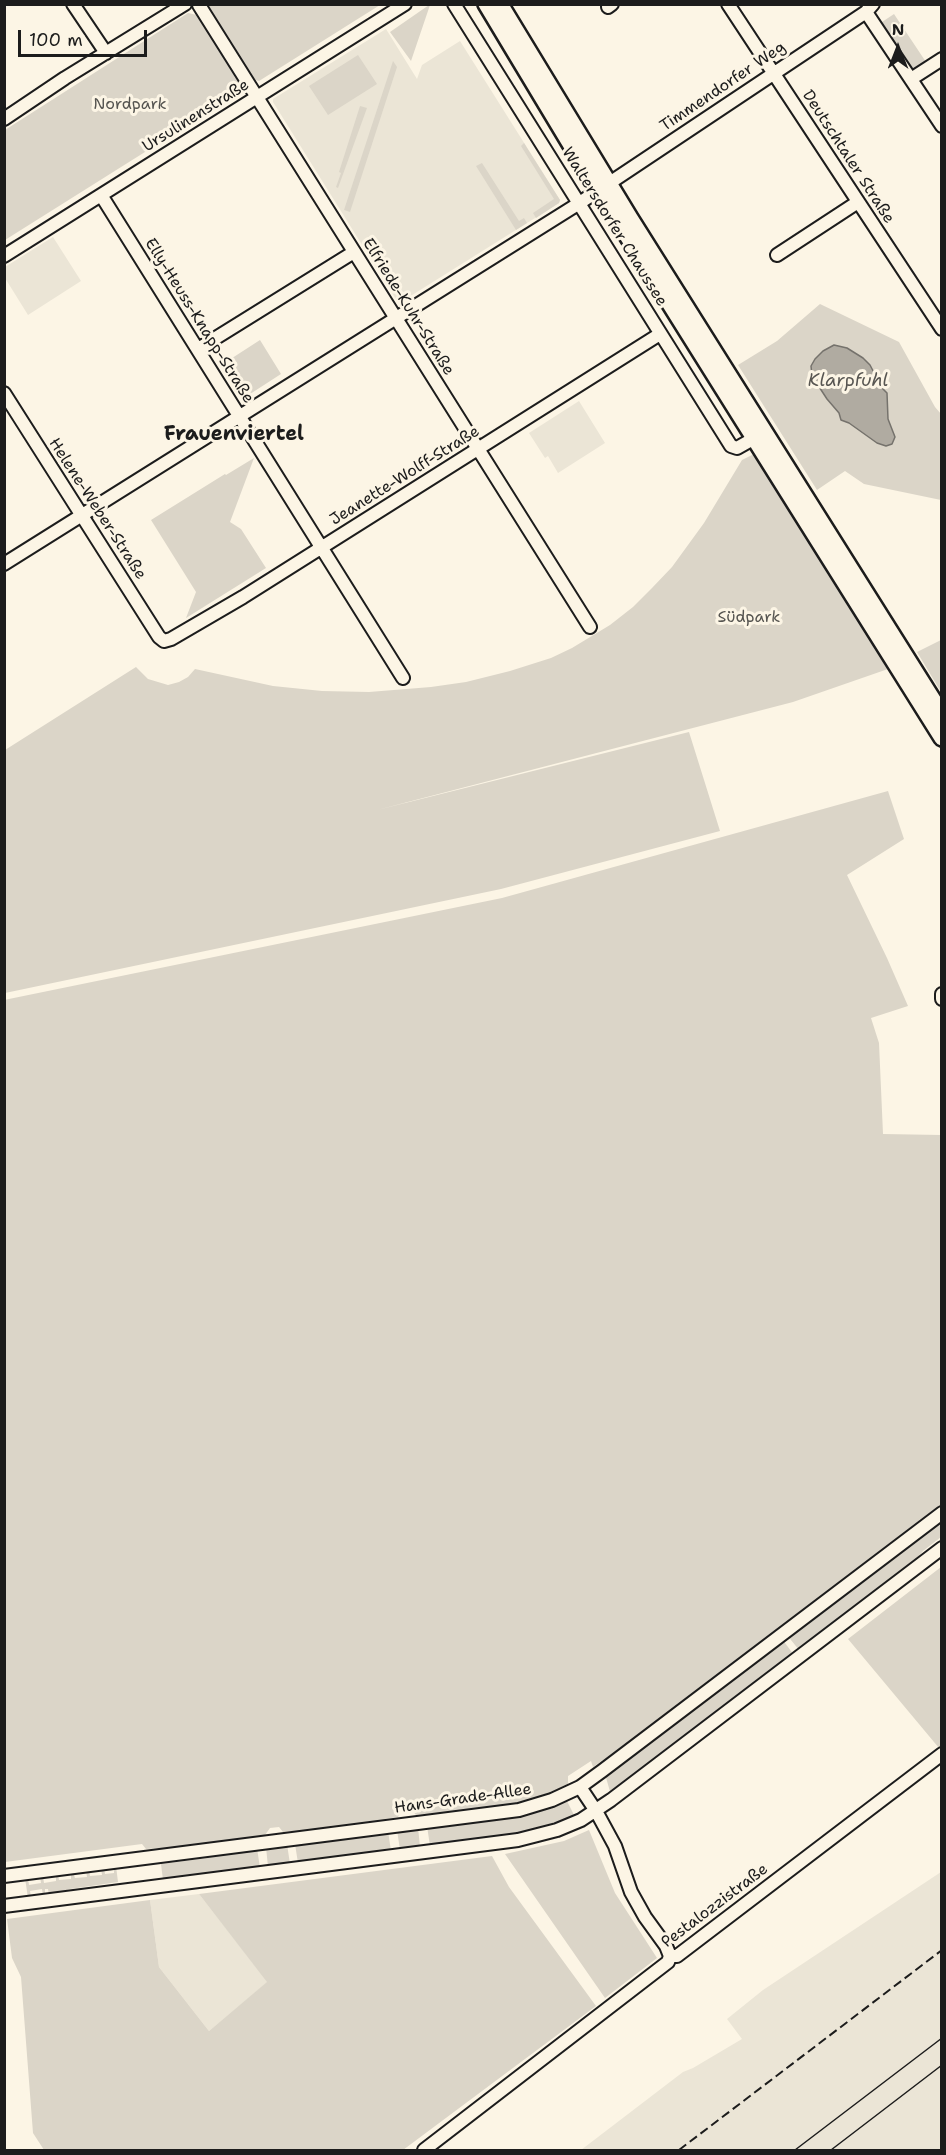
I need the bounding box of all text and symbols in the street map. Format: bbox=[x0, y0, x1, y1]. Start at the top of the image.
scale bar bbox=[21, 18, 150, 56]
north arrow bbox=[868, 18, 928, 78]
text: N bbox=[892, 19, 904, 40]
text: 100 m bbox=[29, 28, 83, 52]
street label: Timmendorfer Weg bbox=[657, 38, 789, 136]
street label: Ursulinenstraße bbox=[139, 75, 253, 157]
street label: Deutschtaler Straße bbox=[798, 87, 898, 227]
park label: Nordpark bbox=[93, 95, 167, 115]
street label: Waltersdorfer Chaussee bbox=[557, 144, 671, 310]
street label: Elly-Heuss-Knapp-Straße bbox=[140, 235, 258, 407]
street label: Elfriede-Kuhr-Straße bbox=[358, 235, 458, 379]
water label: Klarpfuhl bbox=[808, 370, 888, 392]
street label: Jeanette-Wolff-Straße bbox=[327, 422, 483, 530]
district label: Frauenviertel bbox=[164, 423, 304, 447]
street label: Helene-Weber-Straße bbox=[44, 435, 150, 583]
park label: Südpark bbox=[718, 608, 780, 628]
street label: Hans-Grade-Allee bbox=[393, 1780, 533, 1818]
street label: Pestalozzistraße bbox=[658, 1860, 772, 1952]

